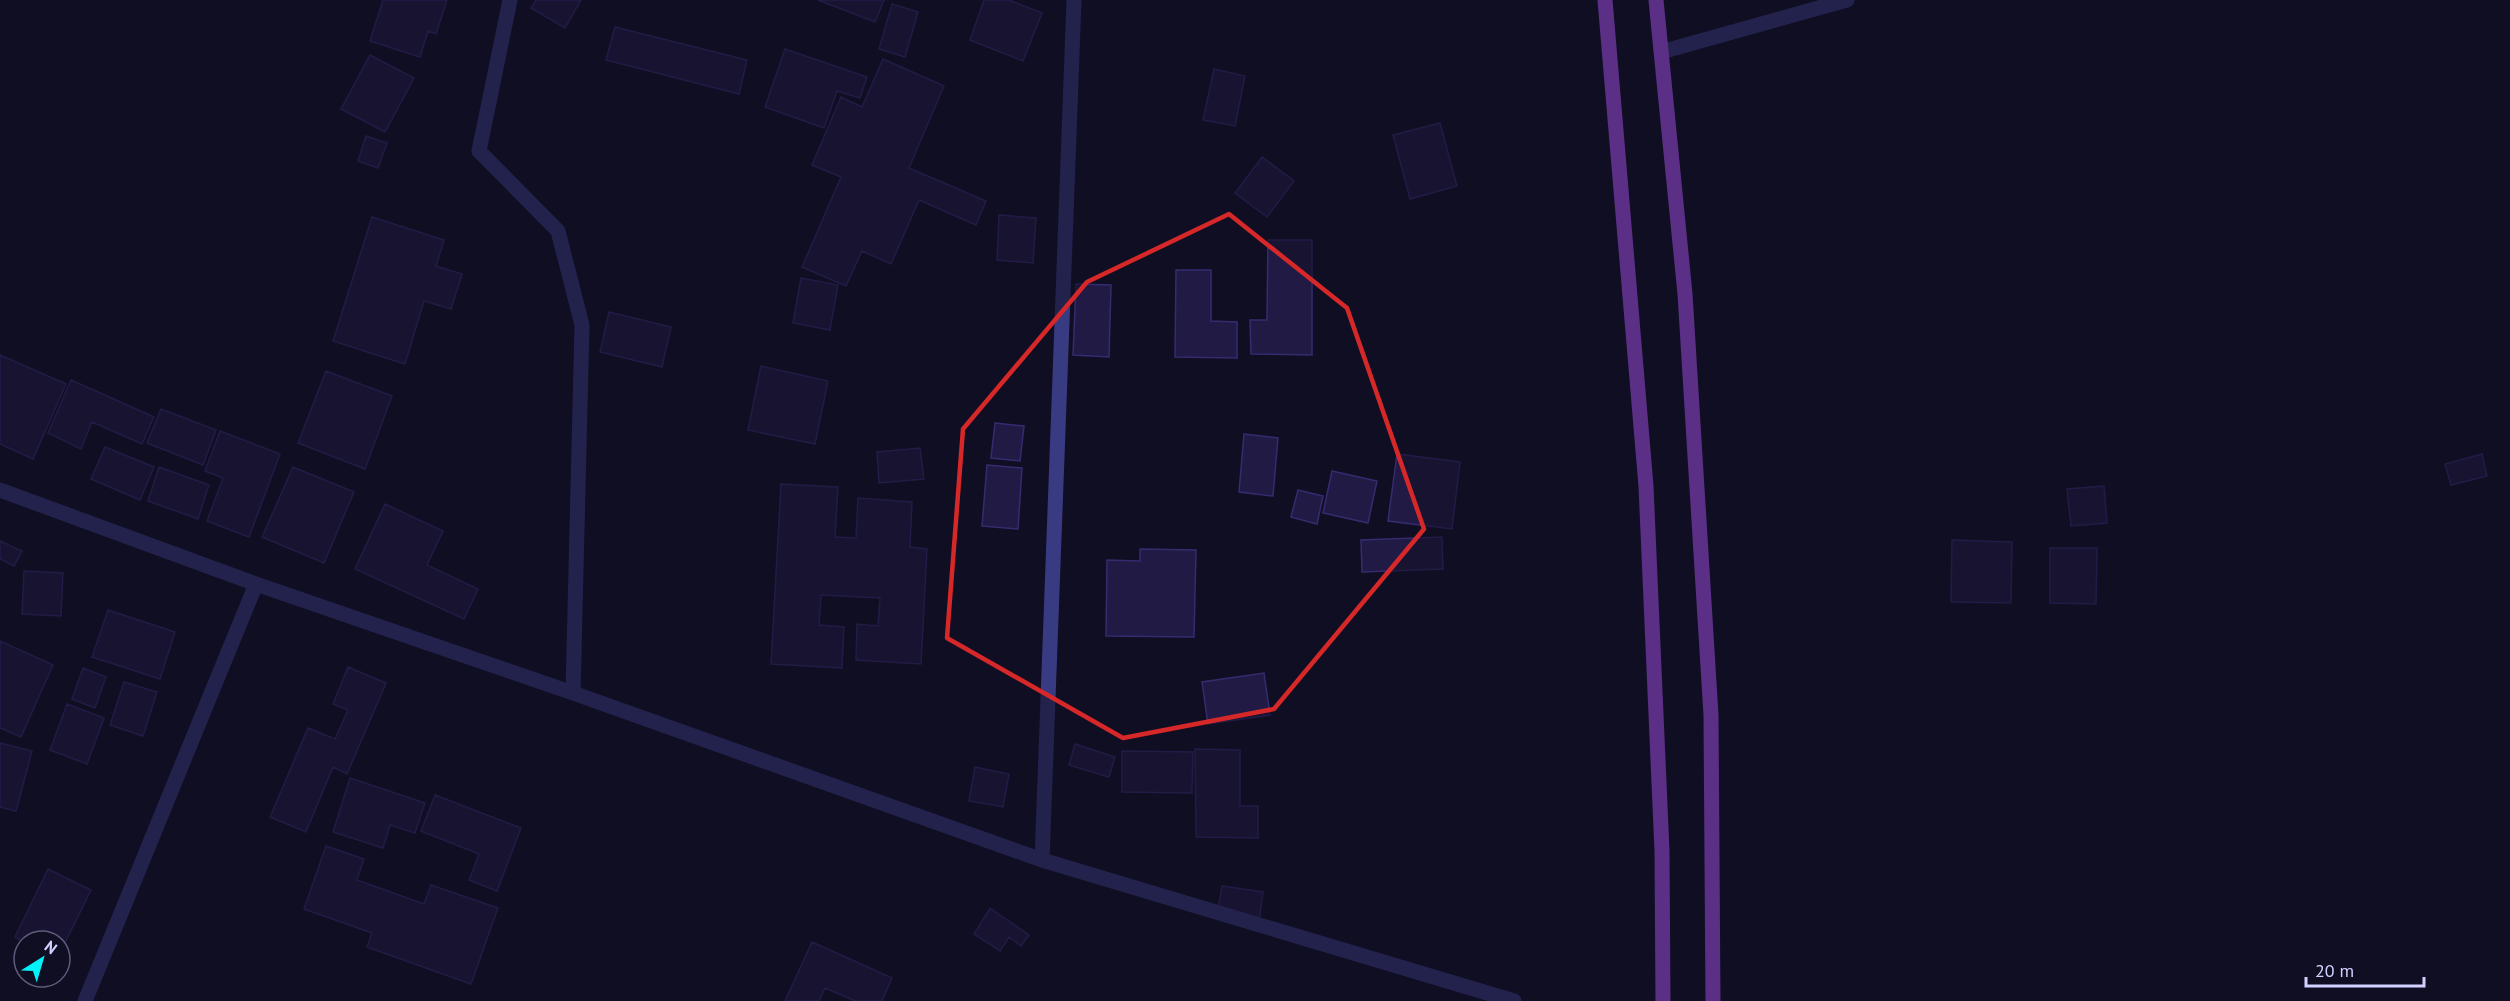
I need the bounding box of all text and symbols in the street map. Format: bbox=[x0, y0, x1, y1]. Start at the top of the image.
north arrow bbox=[12, 929, 72, 989]
text: N bbox=[41, 936, 61, 958]
scale bar bbox=[2306, 950, 2424, 988]
text: 20 m bbox=[2315, 959, 2354, 982]

